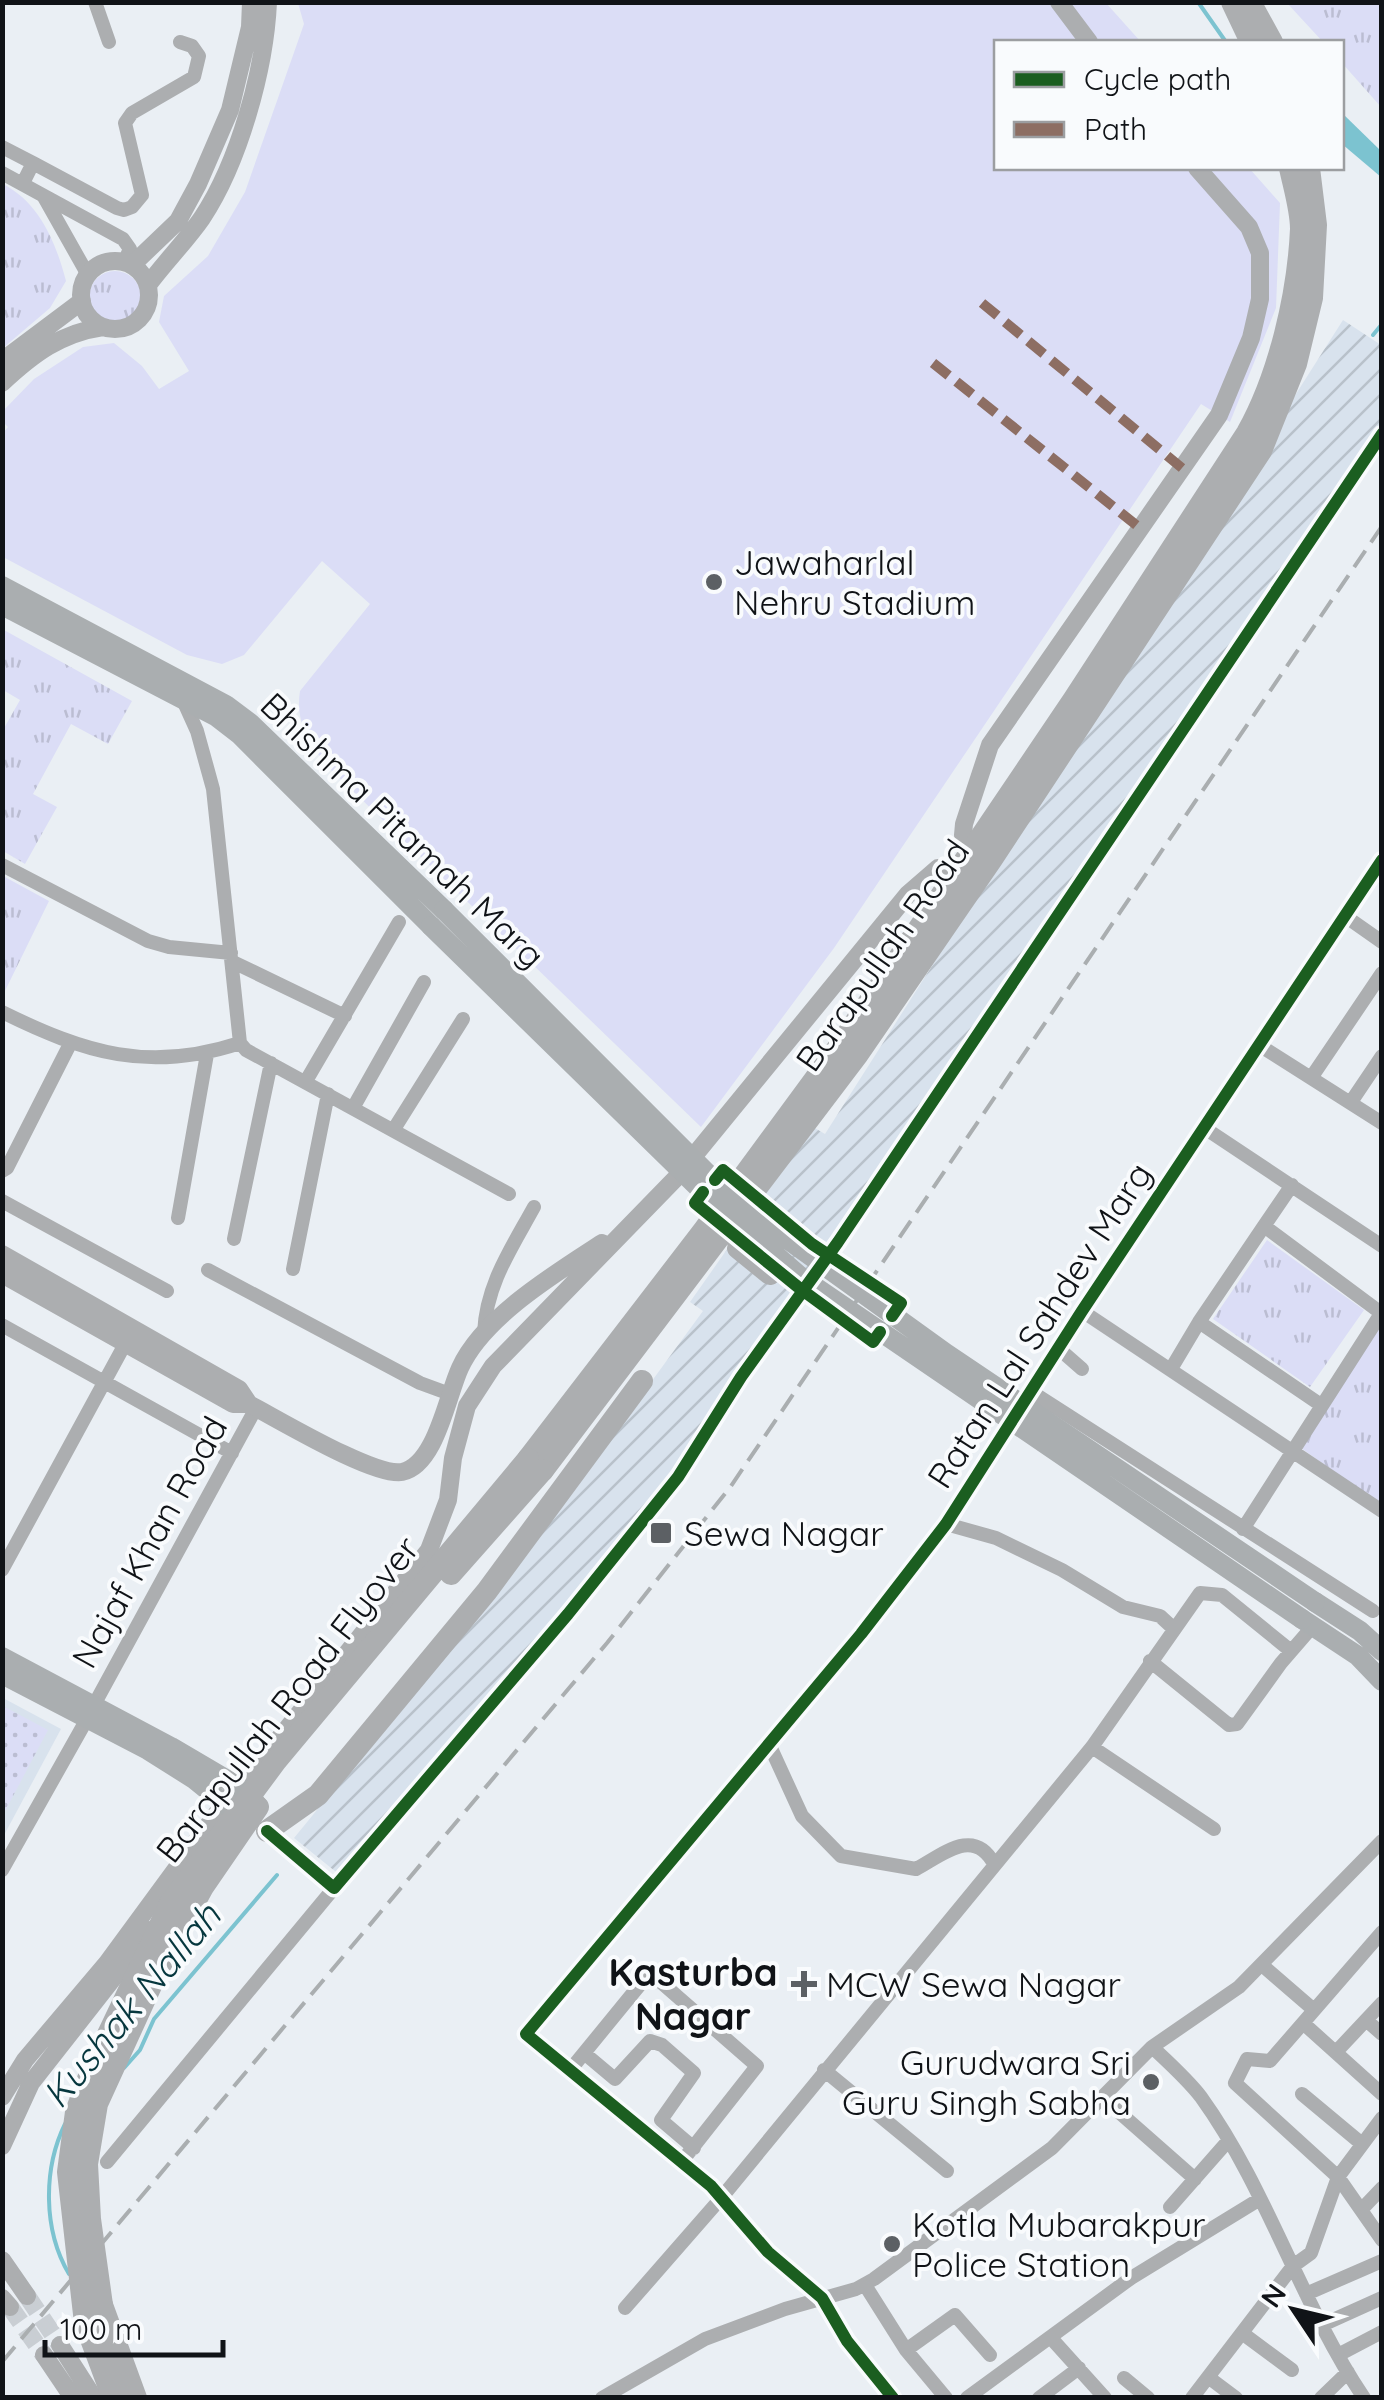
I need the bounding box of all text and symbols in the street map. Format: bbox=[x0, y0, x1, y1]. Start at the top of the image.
legend bbox=[994, 40, 1344, 170]
text: Cycle path bbox=[1084, 60, 1231, 98]
text: Path bbox=[1084, 110, 1147, 148]
place label: Jawaharlal Nehru Stadium bbox=[734, 540, 975, 624]
marker: Jawaharlal Nehru Stadium bbox=[703, 571, 725, 593]
street label: Bhishma Pitamah Marg bbox=[252, 683, 554, 977]
street label: Barapullah Road bbox=[786, 831, 978, 1079]
street label: Ratan Lal Sahdev Marg bbox=[917, 1154, 1161, 1496]
street label: Najaf Khan Road bbox=[62, 1409, 236, 1675]
place label: Sewa Nagar bbox=[684, 1511, 884, 1555]
marker: Sewa Nagar bbox=[648, 1520, 674, 1546]
street label: Barapullah Road Flyover bbox=[146, 1527, 428, 1871]
water label: Kushak Nallah bbox=[31, 1892, 232, 2117]
district label: Kasturba Nagar bbox=[608, 1948, 778, 2040]
place label: MCW Sewa Nagar bbox=[826, 1962, 1121, 2006]
marker: MCW Sewa Nagar bbox=[791, 1971, 817, 1997]
place label: Gurudwara Sri Guru Singh Sabha bbox=[842, 2040, 1131, 2124]
marker: Gurudwara Sri Guru Singh Sabha bbox=[1140, 2071, 1162, 2093]
place label: Kotla Mubarakpur Police Station bbox=[912, 2202, 1206, 2286]
marker: Kotla Mubarakpur Police Station bbox=[881, 2233, 903, 2255]
north arrow bbox=[1244, 2260, 1344, 2360]
text: N bbox=[1253, 2277, 1293, 2314]
scale bar bbox=[45, 2295, 222, 2357]
text: 100 m bbox=[60, 2310, 142, 2348]

